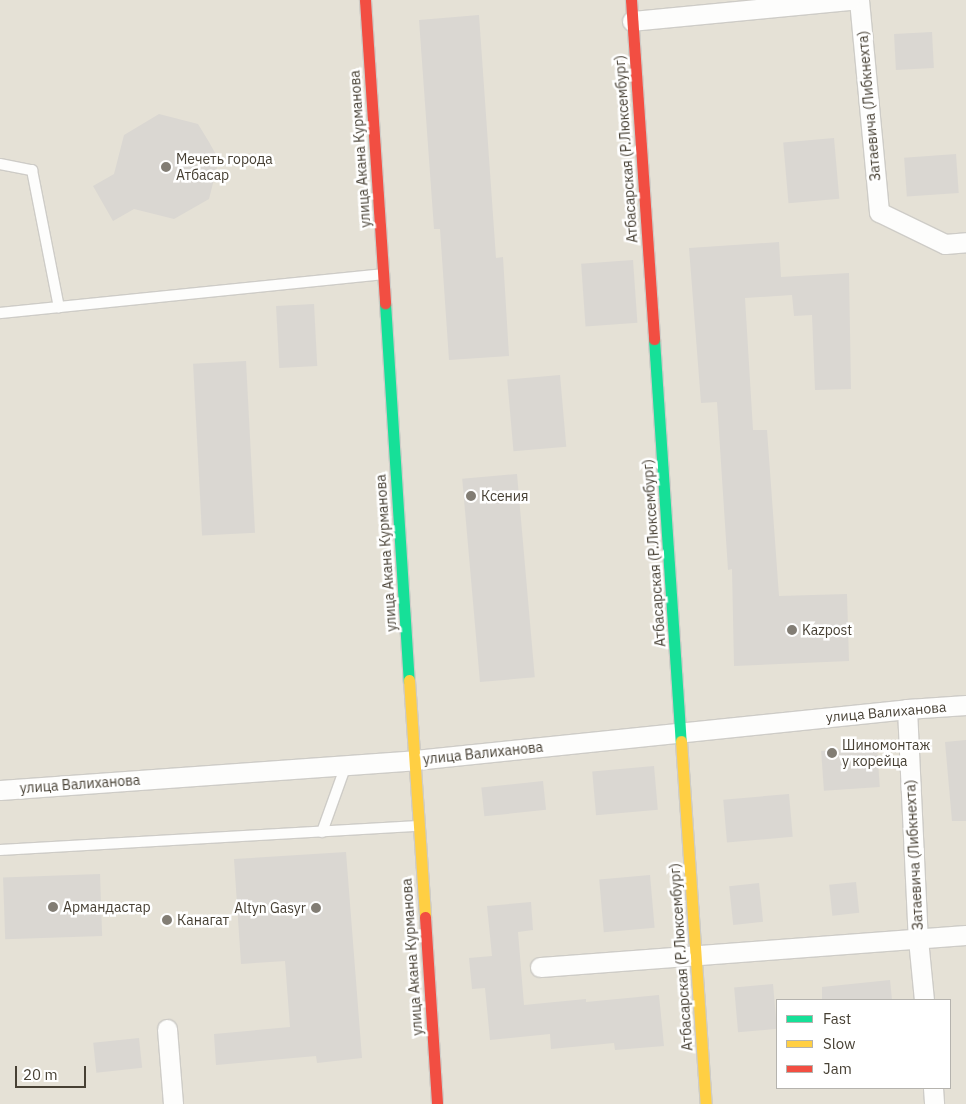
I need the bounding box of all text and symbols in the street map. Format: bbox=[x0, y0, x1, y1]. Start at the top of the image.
street label: Затаевича (Либкнехта) bbox=[854, 30, 884, 182]
street label: Атбасарская (Р.Люксембург) bbox=[611, 55, 641, 243]
street label: улица Акана Курманова bbox=[346, 70, 374, 228]
place label: Мечеть города Атбасар bbox=[176, 151, 273, 184]
marker: Мечеть города Атбасар bbox=[160, 161, 172, 173]
street label: Атбасарская (Р.Люксембург) bbox=[639, 459, 669, 647]
street label: улица Акана Курманова bbox=[372, 474, 400, 632]
place label: Ксения bbox=[481, 488, 529, 504]
marker: Ксения bbox=[465, 490, 477, 502]
place label: Kazpost bbox=[802, 622, 852, 638]
marker: Kazpost bbox=[786, 624, 798, 636]
street label: улица Валиханова bbox=[825, 698, 947, 726]
place label: Шиномонтаж у корейца bbox=[842, 737, 930, 770]
street label: улица Валиханова bbox=[422, 738, 544, 768]
marker: Шиномонтаж у корейца bbox=[826, 747, 838, 759]
street label: улица Валиханова bbox=[19, 771, 141, 797]
street label: Затаевича (Либкнехта) bbox=[902, 779, 926, 931]
street label: Атбасарская (Р.Люксембург) bbox=[666, 863, 696, 1051]
street label: улица Акана Курманова bbox=[398, 878, 426, 1036]
place label: Армандастар bbox=[63, 899, 150, 915]
place label: Altyn Gasyr bbox=[234, 900, 306, 916]
marker: Армандастар bbox=[47, 901, 59, 913]
marker: Altyn Gasyr bbox=[310, 902, 322, 914]
place label: Канагат bbox=[177, 912, 229, 928]
marker: Канагат bbox=[161, 914, 173, 926]
legend bbox=[776, 999, 951, 1089]
text: Fast bbox=[823, 1009, 851, 1028]
text: Slow bbox=[823, 1034, 856, 1053]
scale bar bbox=[18, 1056, 89, 1088]
text: Jam bbox=[823, 1059, 852, 1078]
text: 20 m bbox=[23, 1065, 58, 1084]

